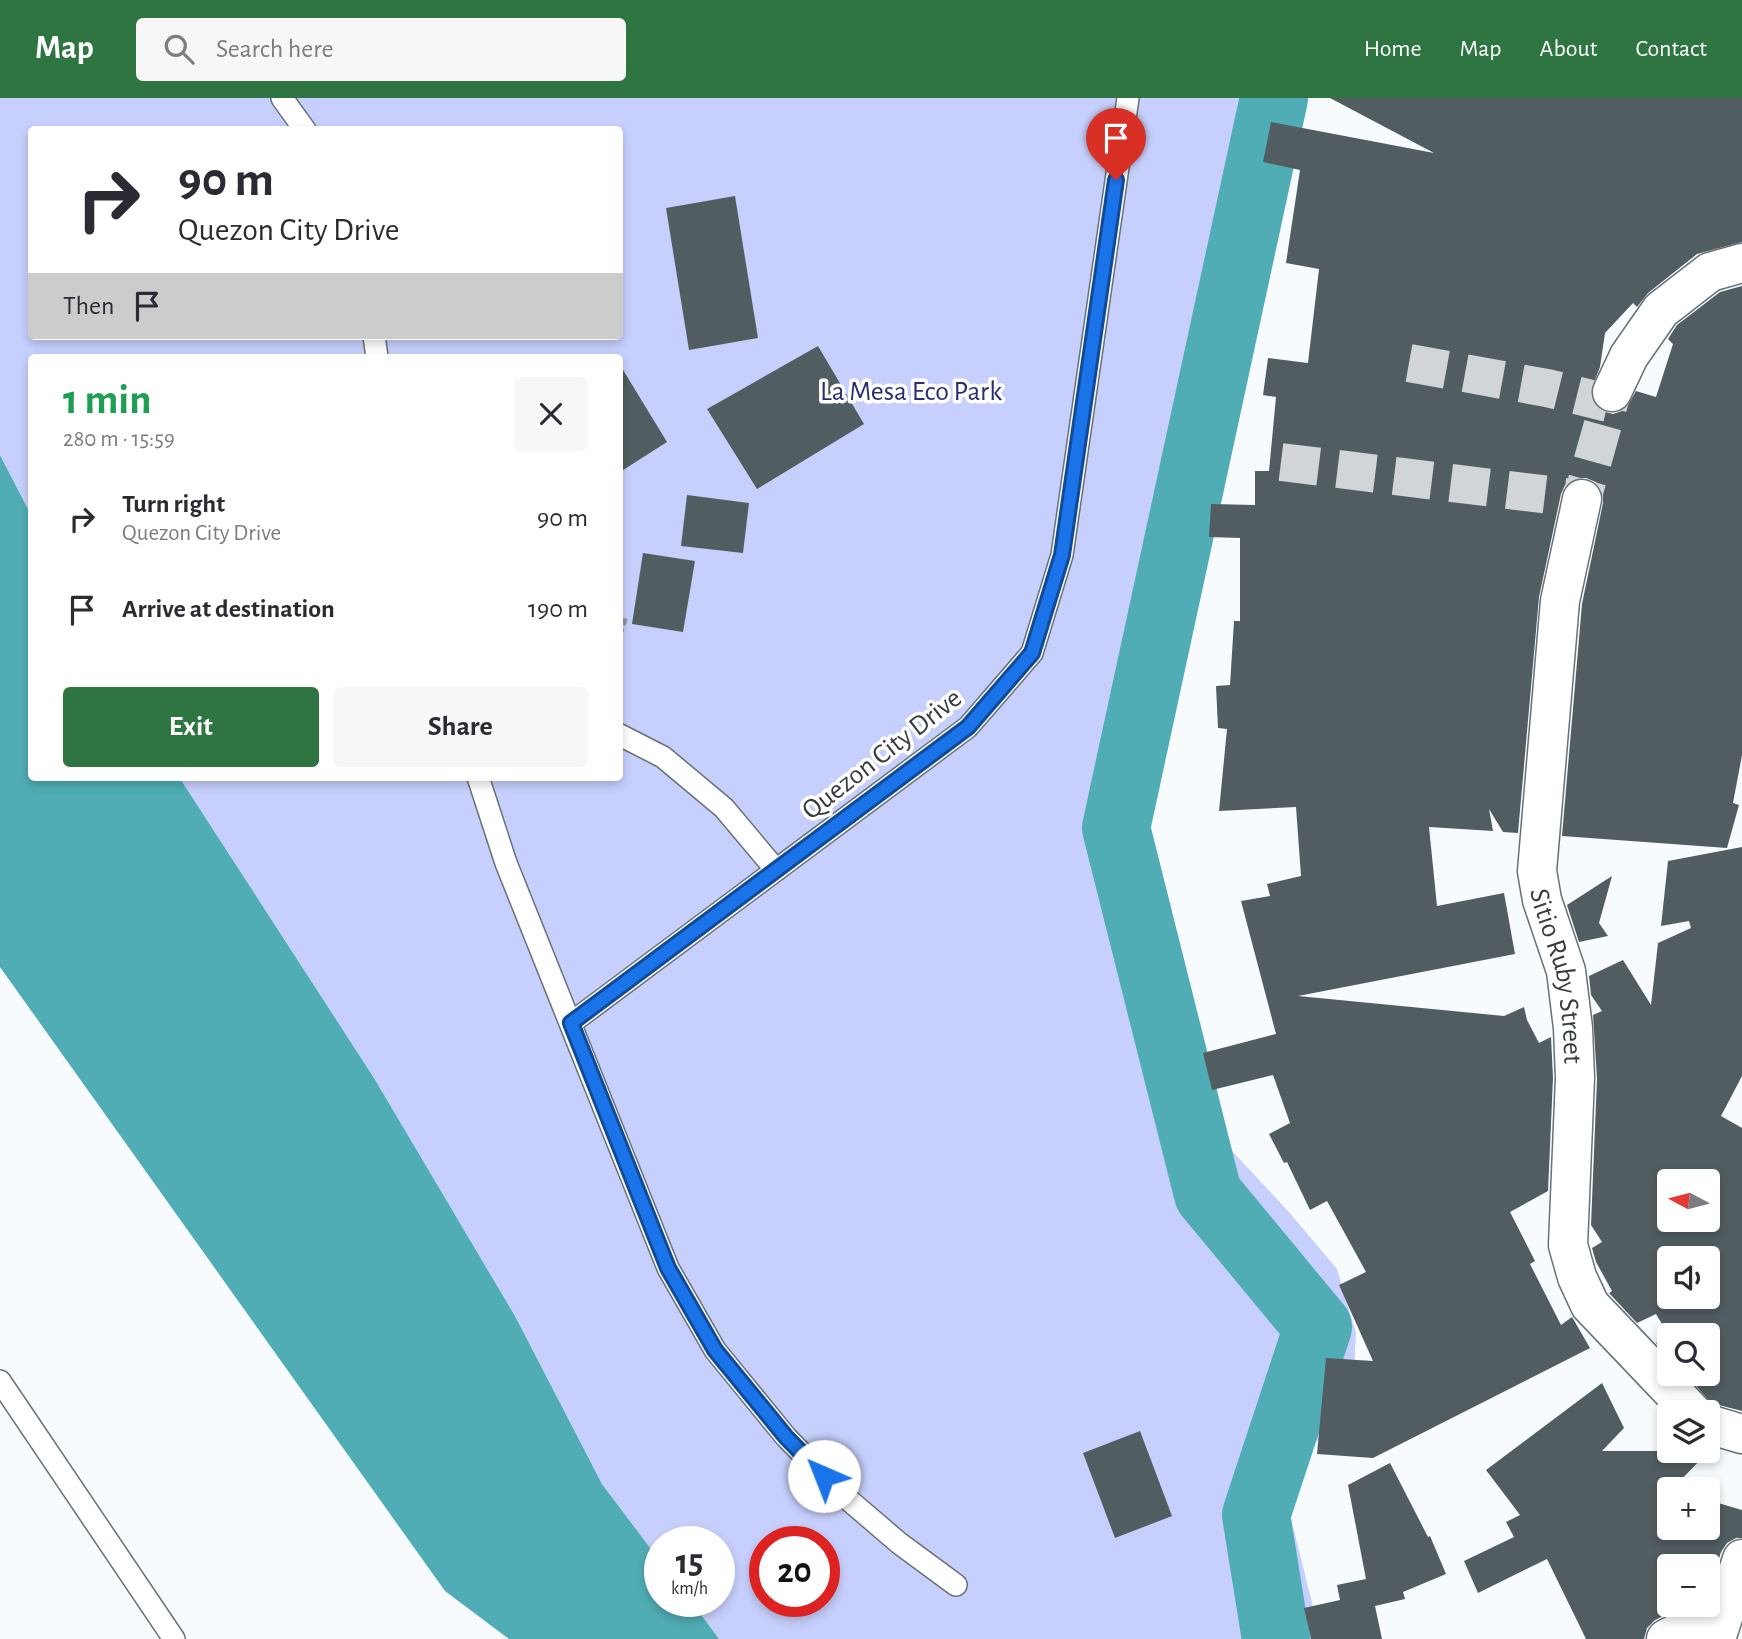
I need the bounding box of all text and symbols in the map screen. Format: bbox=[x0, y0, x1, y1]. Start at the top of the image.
search box bbox=[136, 18, 626, 81]
icon: search bbox=[160, 30, 198, 68]
text: Map bbox=[35, 32, 94, 65]
text: Search here bbox=[216, 36, 334, 62]
text: Home bbox=[1364, 37, 1422, 61]
text: Map bbox=[1460, 37, 1502, 61]
text: About bbox=[1540, 37, 1597, 61]
text: Contact bbox=[1635, 37, 1707, 61]
pin bbox=[1086, 108, 1146, 180]
icon: arrive bbox=[1097, 119, 1135, 157]
icon: right bbox=[63, 154, 154, 245]
text: 90 m bbox=[178, 156, 274, 205]
text: Quezon City Drive bbox=[178, 214, 400, 246]
icon: arrive bbox=[128, 287, 166, 325]
text: Then bbox=[63, 293, 114, 319]
button: close bbox=[514, 377, 588, 451]
park label: La Mesa Eco Park bbox=[820, 378, 1002, 406]
text: 1 min bbox=[63, 379, 152, 421]
text: 280 m · 15:59 bbox=[63, 428, 175, 451]
text: Turn right bbox=[122, 491, 225, 517]
icon: right bbox=[63, 500, 101, 538]
text: 90 m bbox=[537, 505, 588, 531]
text: Quezon City Drive bbox=[122, 522, 281, 545]
icon: arrive bbox=[63, 591, 101, 629]
text: Arrive at destination bbox=[122, 596, 335, 622]
text: 190 m bbox=[528, 596, 588, 622]
street label: Quezon City Drive bbox=[797, 684, 967, 825]
button: Exit bbox=[63, 687, 319, 767]
button: Share bbox=[333, 687, 588, 767]
street label: Sitio Ruby Street bbox=[1524, 886, 1586, 1065]
north arrow bbox=[1657, 1169, 1720, 1232]
map controls bbox=[1657, 1169, 1720, 1617]
button: sound bbox=[1657, 1246, 1720, 1309]
button: search bbox=[1657, 1323, 1720, 1386]
button: layers bbox=[1657, 1400, 1720, 1463]
position arrow bbox=[787, 1439, 861, 1513]
button: + bbox=[1657, 1477, 1720, 1540]
speed limit sign: 20 bbox=[749, 1526, 840, 1617]
text: 15 bbox=[676, 1545, 703, 1580]
button: − bbox=[1657, 1554, 1720, 1617]
text: km/h bbox=[671, 1580, 708, 1598]

